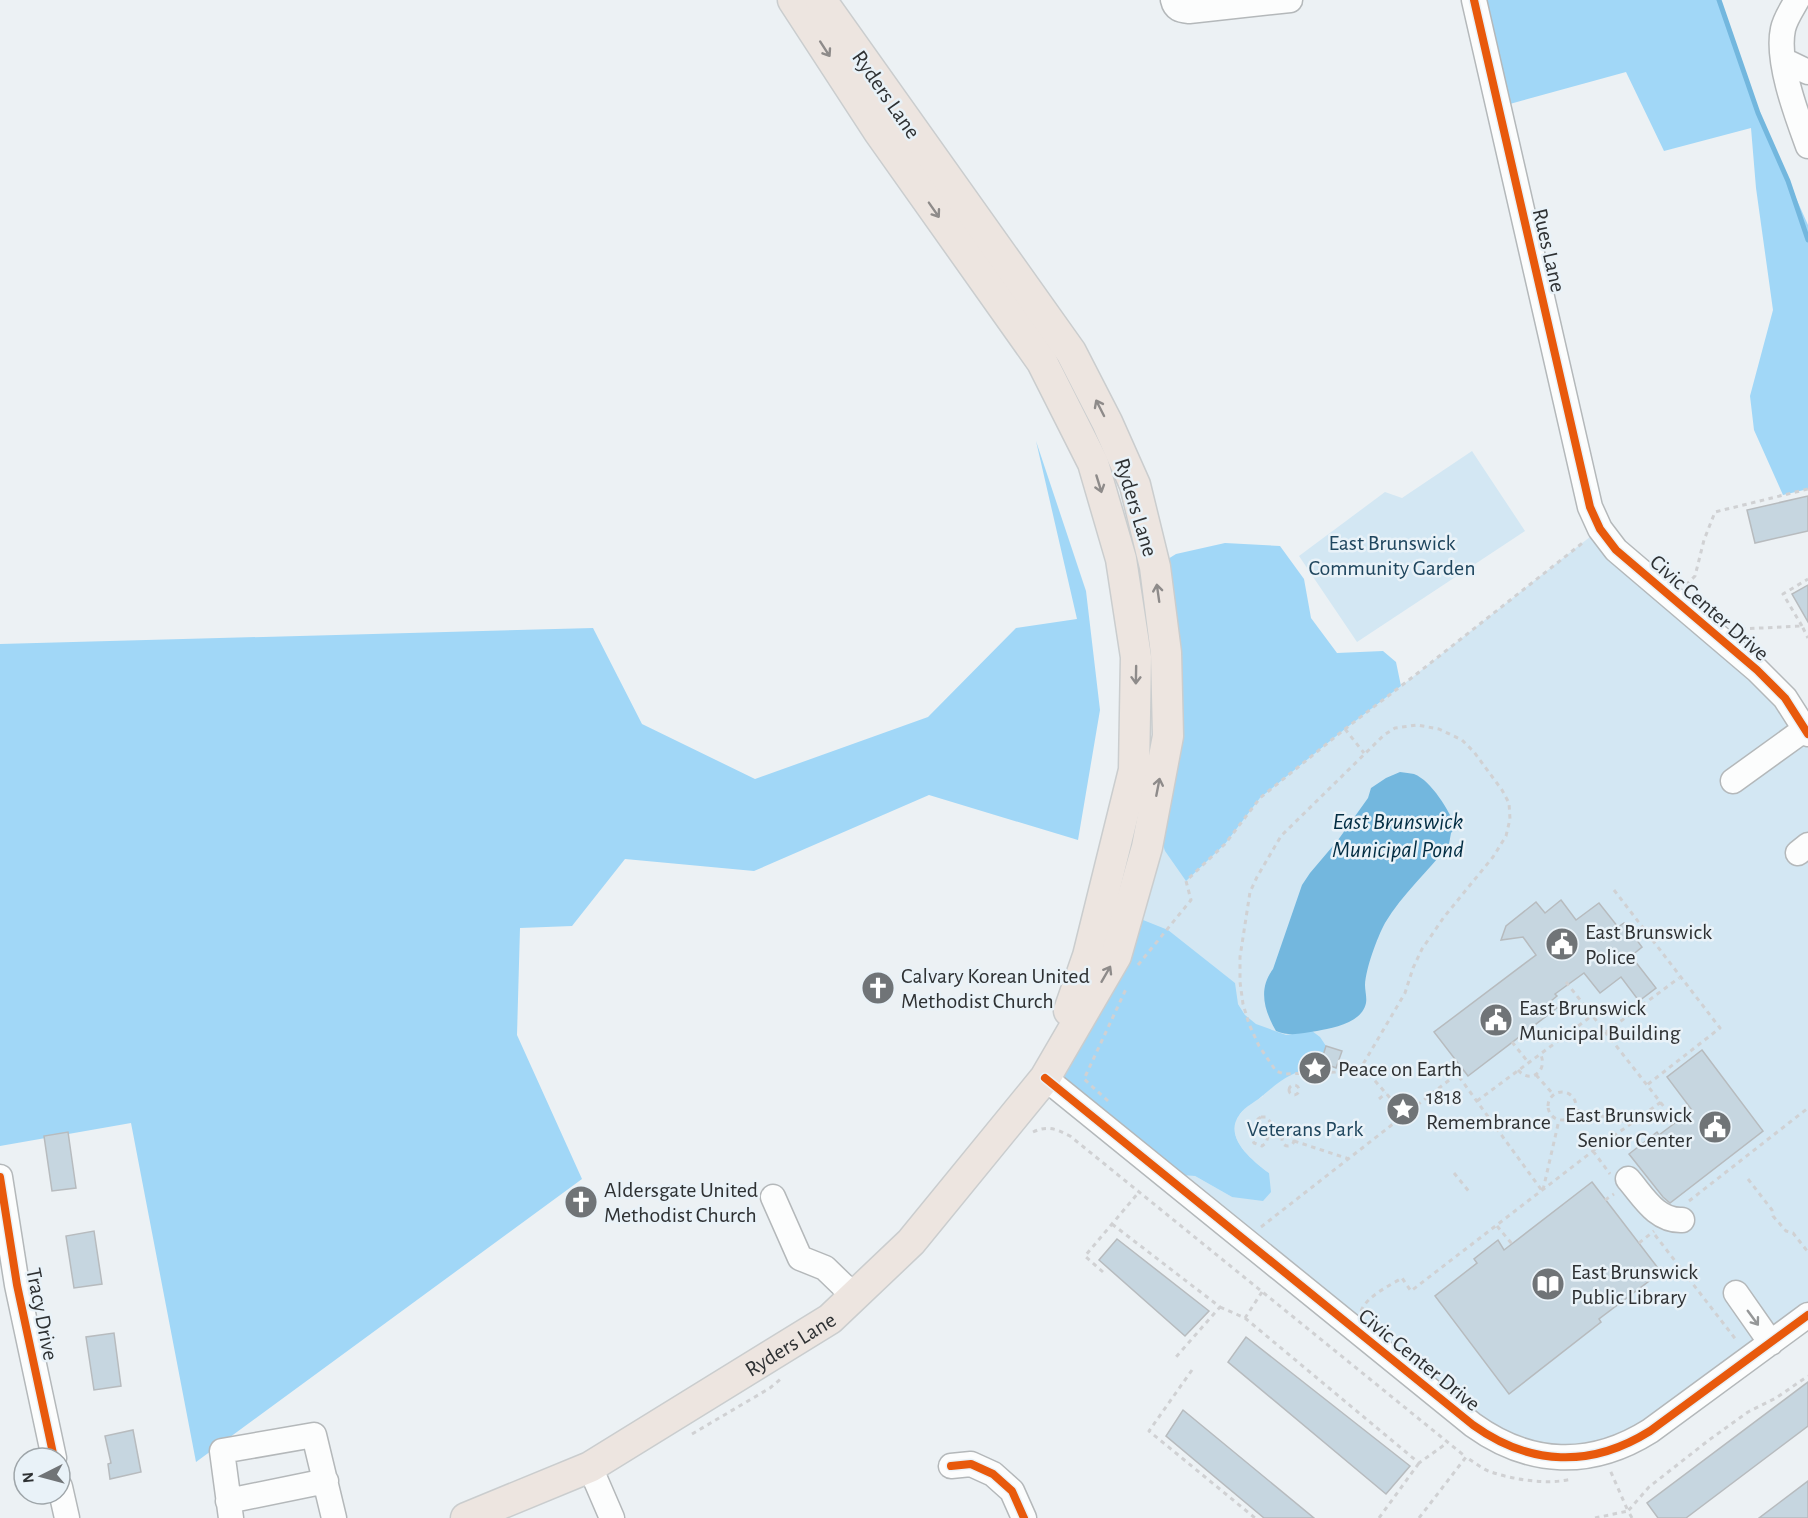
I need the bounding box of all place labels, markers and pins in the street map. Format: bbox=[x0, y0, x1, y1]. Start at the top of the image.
place label: East Brunswick Police bbox=[1585, 921, 1712, 968]
public building icon: East Brunswick Police bbox=[1544, 926, 1580, 962]
place label: Calvary Korean United Methodist Church bbox=[901, 965, 1090, 1012]
church icon: Calvary Korean United Methodist Church bbox=[860, 970, 896, 1006]
place label: East Brunswick Municipal Building bbox=[1519, 997, 1681, 1044]
public building icon: East Brunswick Municipal Building bbox=[1478, 1002, 1514, 1038]
place icon: Peace on Earth bbox=[1297, 1050, 1333, 1086]
place label: Peace on Earth bbox=[1338, 1058, 1462, 1080]
place label: 1818 Remembrance bbox=[1426, 1086, 1551, 1133]
place icon: 1818 Remembrance bbox=[1385, 1091, 1421, 1127]
place label: East Brunswick Senior Center bbox=[1565, 1104, 1692, 1151]
public building icon: East Brunswick Senior Center bbox=[1697, 1109, 1733, 1145]
place label: Aldersgate United Methodist Church bbox=[604, 1179, 758, 1226]
church icon: Aldersgate United Methodist Church bbox=[563, 1184, 599, 1220]
place label: East Brunswick Public Library bbox=[1571, 1261, 1698, 1308]
library icon: East Brunswick Public Library bbox=[1530, 1266, 1566, 1302]

